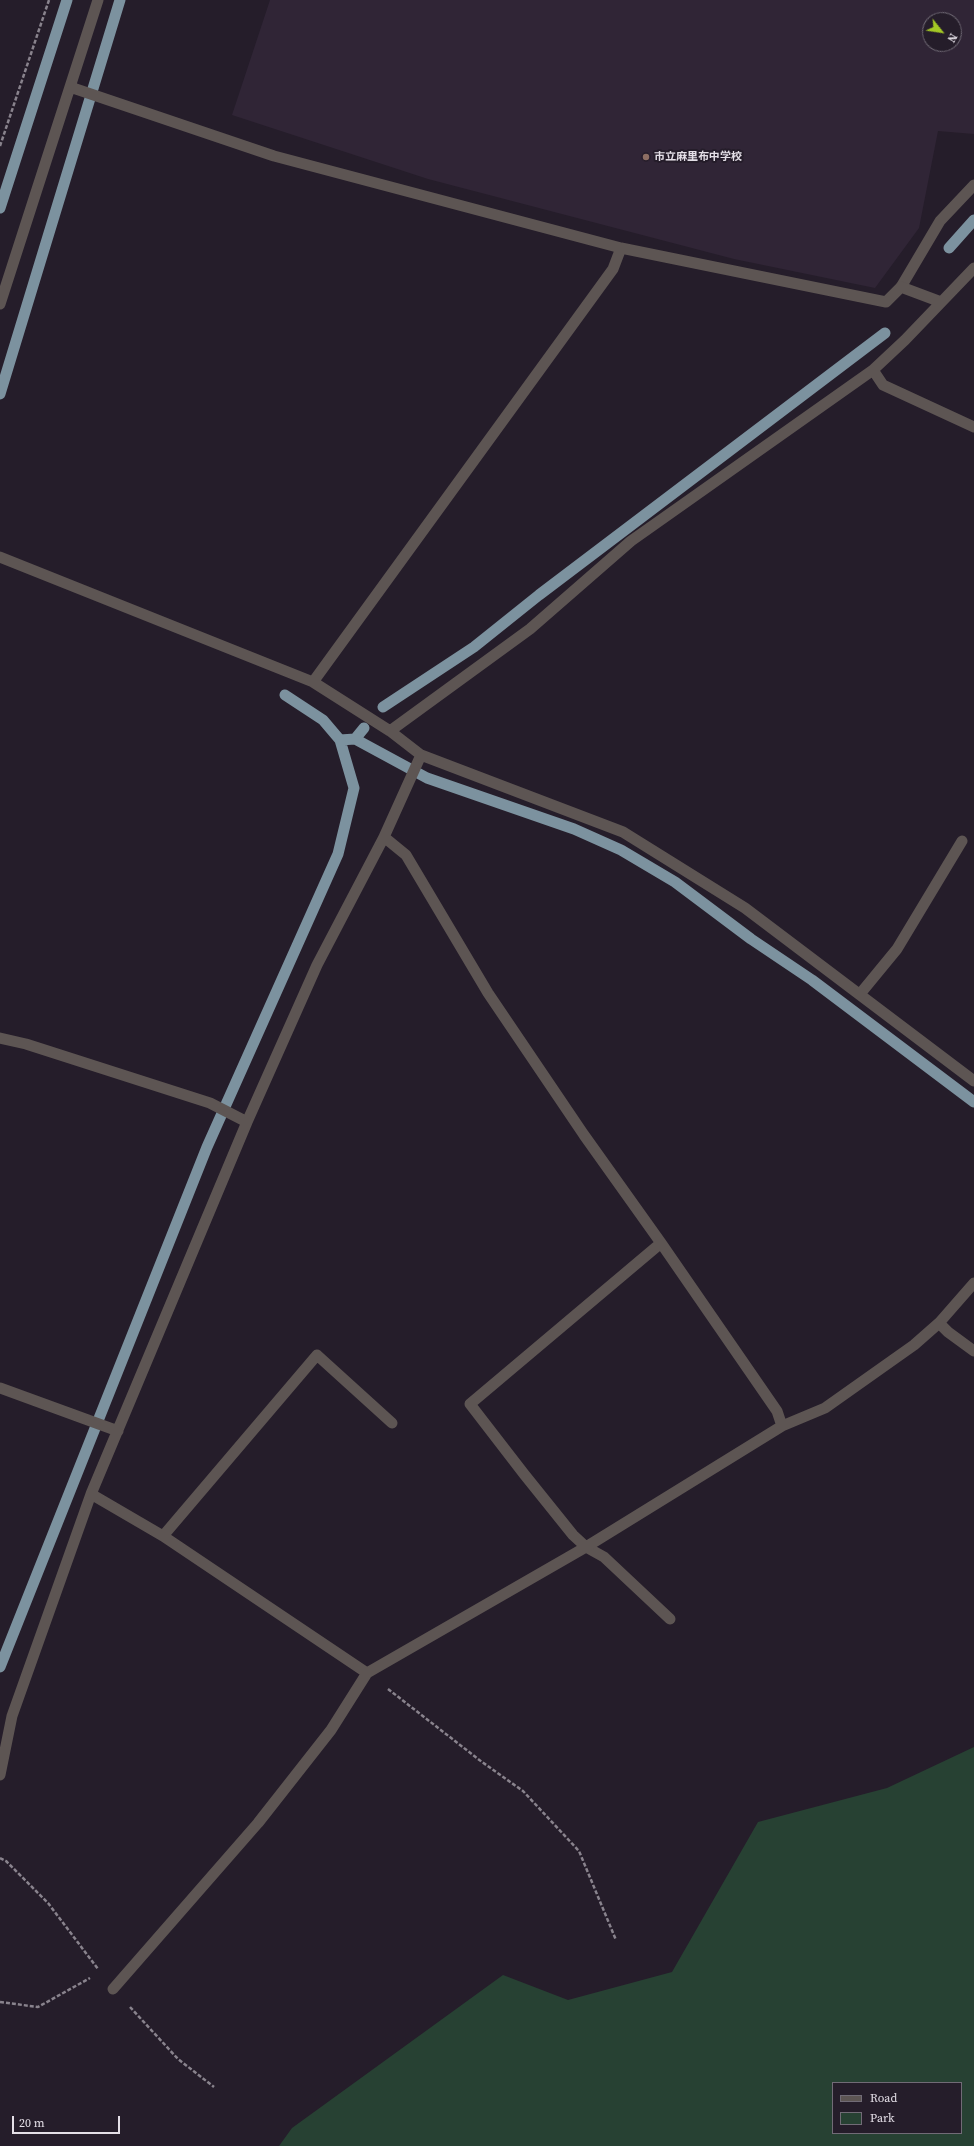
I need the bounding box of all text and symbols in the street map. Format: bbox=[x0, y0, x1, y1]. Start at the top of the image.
north arrow bbox=[922, 12, 962, 52]
text: N bbox=[943, 31, 960, 45]
place label: 市立麻里布中学校 bbox=[654, 150, 742, 164]
marker: 市立麻里布中学校 bbox=[641, 152, 651, 162]
legend bbox=[832, 2082, 962, 2134]
text: Road bbox=[870, 2090, 897, 2106]
scale bar bbox=[14, 2108, 122, 2134]
text: Park bbox=[870, 2110, 895, 2126]
text: 20 m bbox=[19, 2115, 45, 2131]

